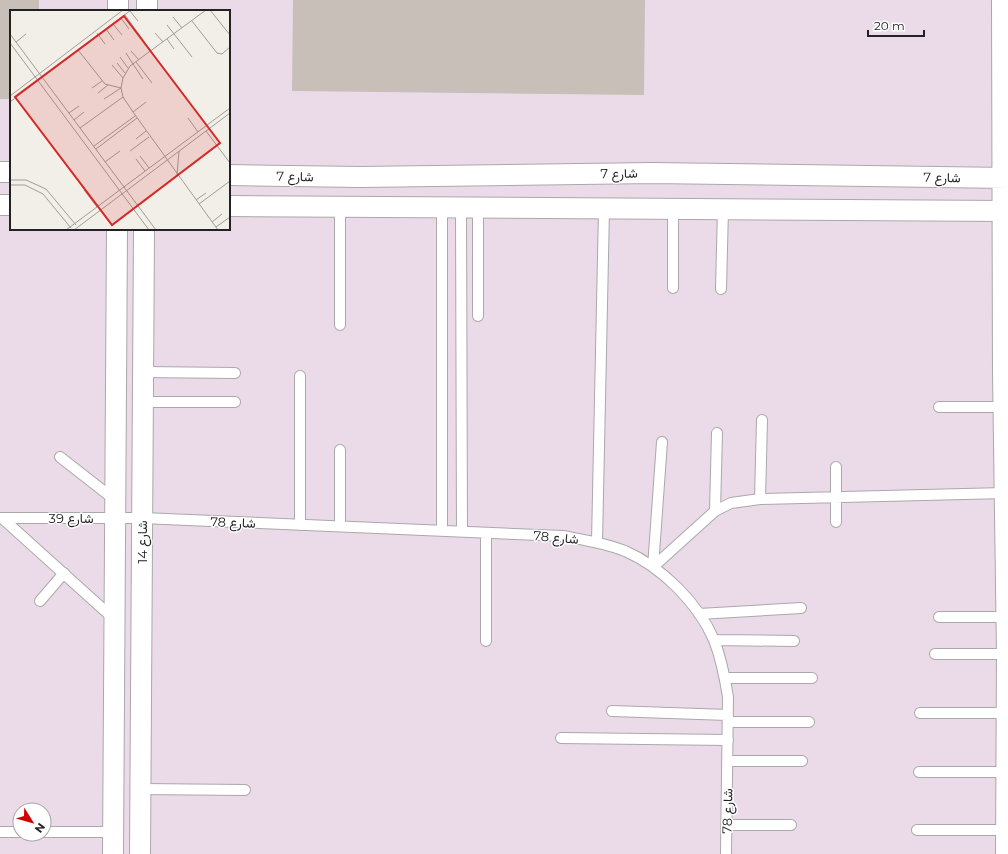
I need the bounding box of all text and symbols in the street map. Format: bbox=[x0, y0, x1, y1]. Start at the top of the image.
inset map bbox=[10, 10, 230, 230]
scale bar bbox=[868, 12, 924, 38]
text: 20 m bbox=[874, 18, 905, 33]
street label: شارع 7 bbox=[600, 165, 638, 183]
street label: شارع 7 bbox=[276, 168, 314, 186]
street label: شارع 7 bbox=[923, 169, 961, 187]
street label: شارع 39 bbox=[49, 510, 93, 528]
street label: شارع 78 bbox=[210, 513, 256, 533]
street label: شارع 14 bbox=[134, 521, 152, 563]
street label: شارع 78 bbox=[533, 527, 579, 549]
street label: شارع 78 bbox=[719, 788, 737, 834]
north arrow bbox=[12, 802, 52, 842]
text: N bbox=[32, 820, 48, 836]

